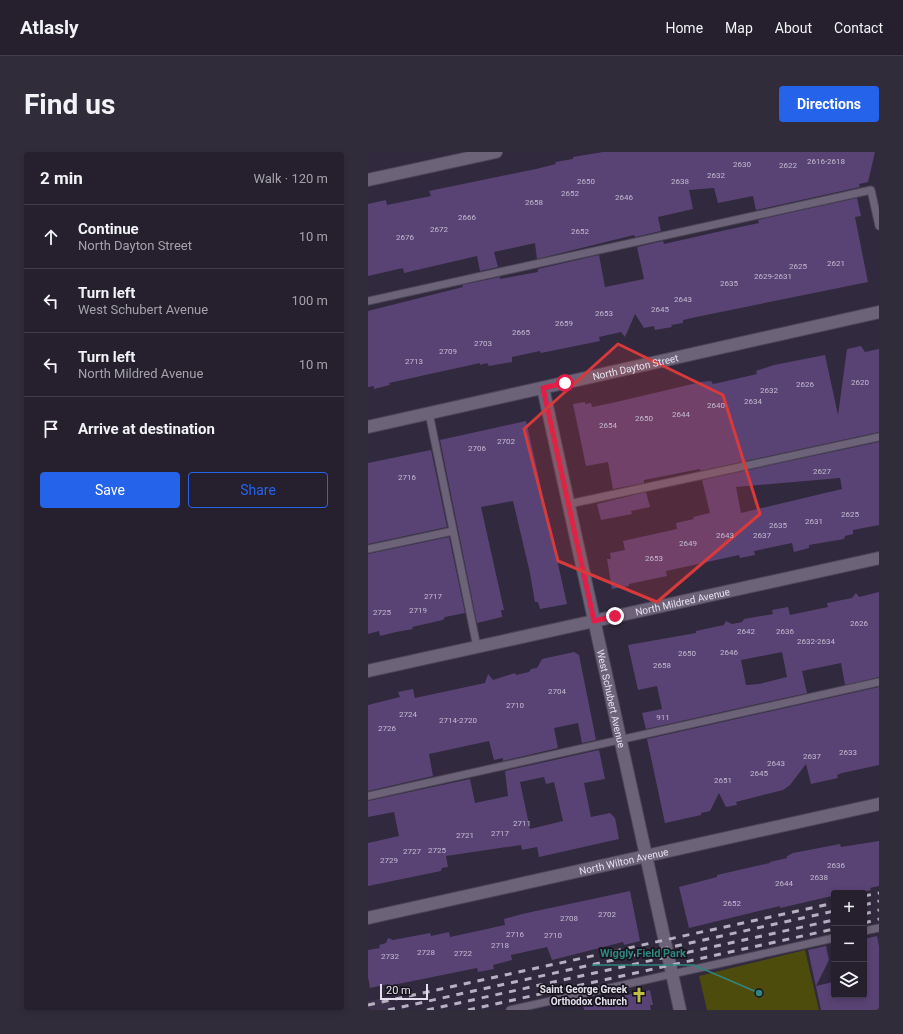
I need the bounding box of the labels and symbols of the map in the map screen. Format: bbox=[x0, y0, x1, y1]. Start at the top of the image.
house number: 2616-2618 bbox=[807, 157, 846, 166]
house number: 2630 bbox=[733, 160, 751, 169]
house number: 2622 bbox=[779, 161, 797, 170]
house number: 2632 bbox=[707, 171, 725, 180]
house number: 2650 bbox=[577, 177, 595, 186]
house number: 2638 bbox=[671, 177, 689, 186]
house number: 2652 bbox=[561, 189, 579, 198]
house number: 2646 bbox=[615, 193, 633, 202]
house number: 2658 bbox=[525, 198, 543, 207]
house number: 2666 bbox=[458, 213, 476, 222]
house number: 2672 bbox=[430, 225, 448, 234]
house number: 2652 bbox=[571, 227, 589, 236]
house number: 2676 bbox=[396, 233, 414, 242]
house number: 2621 bbox=[827, 259, 845, 268]
house number: 2625 bbox=[789, 262, 807, 271]
house number: 2629-2631 bbox=[754, 272, 792, 281]
house number: 2635 bbox=[720, 279, 738, 288]
house number: 2643 bbox=[674, 295, 692, 304]
house number: 2645 bbox=[651, 305, 669, 314]
house number: 2653 bbox=[595, 309, 613, 318]
house number: 2659 bbox=[555, 319, 573, 328]
house number: 2665 bbox=[512, 328, 530, 337]
house number: 2703 bbox=[474, 339, 492, 348]
house number: 2709 bbox=[439, 347, 457, 356]
street label: North Dayton Street bbox=[591, 352, 679, 382]
house number: 2713 bbox=[405, 357, 423, 366]
route start bbox=[556, 374, 574, 392]
house number: 2620 bbox=[851, 378, 869, 387]
house number: 2626 bbox=[796, 380, 814, 389]
house number: 2632 bbox=[760, 386, 778, 395]
house number: 2634 bbox=[744, 397, 762, 406]
house number: 2640 bbox=[707, 401, 725, 410]
house number: 2644 bbox=[672, 410, 690, 419]
house number: 2650 bbox=[635, 414, 653, 423]
house number: 2654 bbox=[599, 421, 617, 430]
house number: 2702 bbox=[497, 437, 515, 446]
house number: 2706 bbox=[468, 444, 486, 453]
house number: 2627 bbox=[813, 467, 831, 476]
house number: 2716 bbox=[398, 473, 416, 482]
house number: 2625 bbox=[841, 510, 859, 519]
house number: 2631 bbox=[805, 517, 823, 526]
house number: 2635 bbox=[769, 521, 787, 530]
house number: 2643 bbox=[716, 531, 734, 540]
house number: 2637 bbox=[753, 531, 771, 540]
house number: 2649 bbox=[679, 539, 697, 548]
house number: 2653 bbox=[645, 554, 663, 563]
street label: North Mildred Avenue bbox=[634, 586, 731, 617]
house number: 2717 bbox=[424, 592, 442, 601]
house number: 2719 bbox=[409, 606, 427, 615]
route end bbox=[606, 607, 624, 625]
house number: 2725 bbox=[373, 608, 391, 617]
house number: 2626 bbox=[850, 619, 868, 628]
house number: 2642 bbox=[737, 627, 755, 636]
house number: 2636 bbox=[776, 627, 794, 636]
house number: 2632-2634 bbox=[797, 637, 836, 646]
street label: West Schubert Avenue bbox=[595, 648, 628, 749]
house number: 2646 bbox=[720, 648, 738, 657]
house number: 2650 bbox=[678, 649, 696, 658]
house number: 2658 bbox=[653, 661, 671, 670]
house number: 2704 bbox=[548, 687, 566, 696]
house number: 2710 bbox=[506, 701, 524, 710]
house number: 2724 bbox=[399, 710, 417, 719]
house number: 911 bbox=[656, 713, 670, 722]
house number: 2714-2720 bbox=[439, 716, 478, 725]
house number: 2726 bbox=[378, 724, 396, 733]
house number: 2633 bbox=[839, 748, 857, 757]
house number: 2637 bbox=[803, 752, 821, 761]
house number: 2643 bbox=[767, 759, 785, 768]
house number: 2645 bbox=[750, 769, 768, 778]
house number: 2651 bbox=[714, 776, 732, 785]
house number: 2711 bbox=[513, 819, 531, 828]
house number: 2717 bbox=[491, 829, 509, 838]
house number: 2721 bbox=[456, 831, 474, 840]
house number: 2725 bbox=[428, 846, 446, 855]
street label: North Wilton Avenue bbox=[578, 846, 669, 876]
house number: 2727 bbox=[403, 847, 421, 856]
house number: 2729 bbox=[380, 856, 398, 865]
house number: 2636 bbox=[827, 861, 845, 870]
house number: 2638 bbox=[810, 873, 828, 882]
house number: 2644 bbox=[775, 879, 793, 888]
house number: 2652 bbox=[723, 899, 741, 908]
house number: 2702 bbox=[598, 910, 616, 919]
house number: 2708 bbox=[560, 914, 578, 923]
house number: 2716 bbox=[506, 930, 524, 939]
house number: 2710 bbox=[544, 931, 562, 940]
house number: 2718 bbox=[491, 941, 509, 950]
callout: Wiggly Field Park bbox=[592, 942, 694, 965]
text: Wiggly Field Park bbox=[600, 947, 686, 960]
house number: 2728 bbox=[417, 948, 435, 957]
house number: 2722 bbox=[454, 949, 472, 958]
house number: 2732 bbox=[381, 952, 399, 961]
scale bar bbox=[380, 982, 428, 1001]
place label: Saint George Greek Orthodox Church bbox=[540, 984, 628, 1007]
church icon: Saint George Greek Orthodox Church bbox=[630, 986, 648, 1004]

